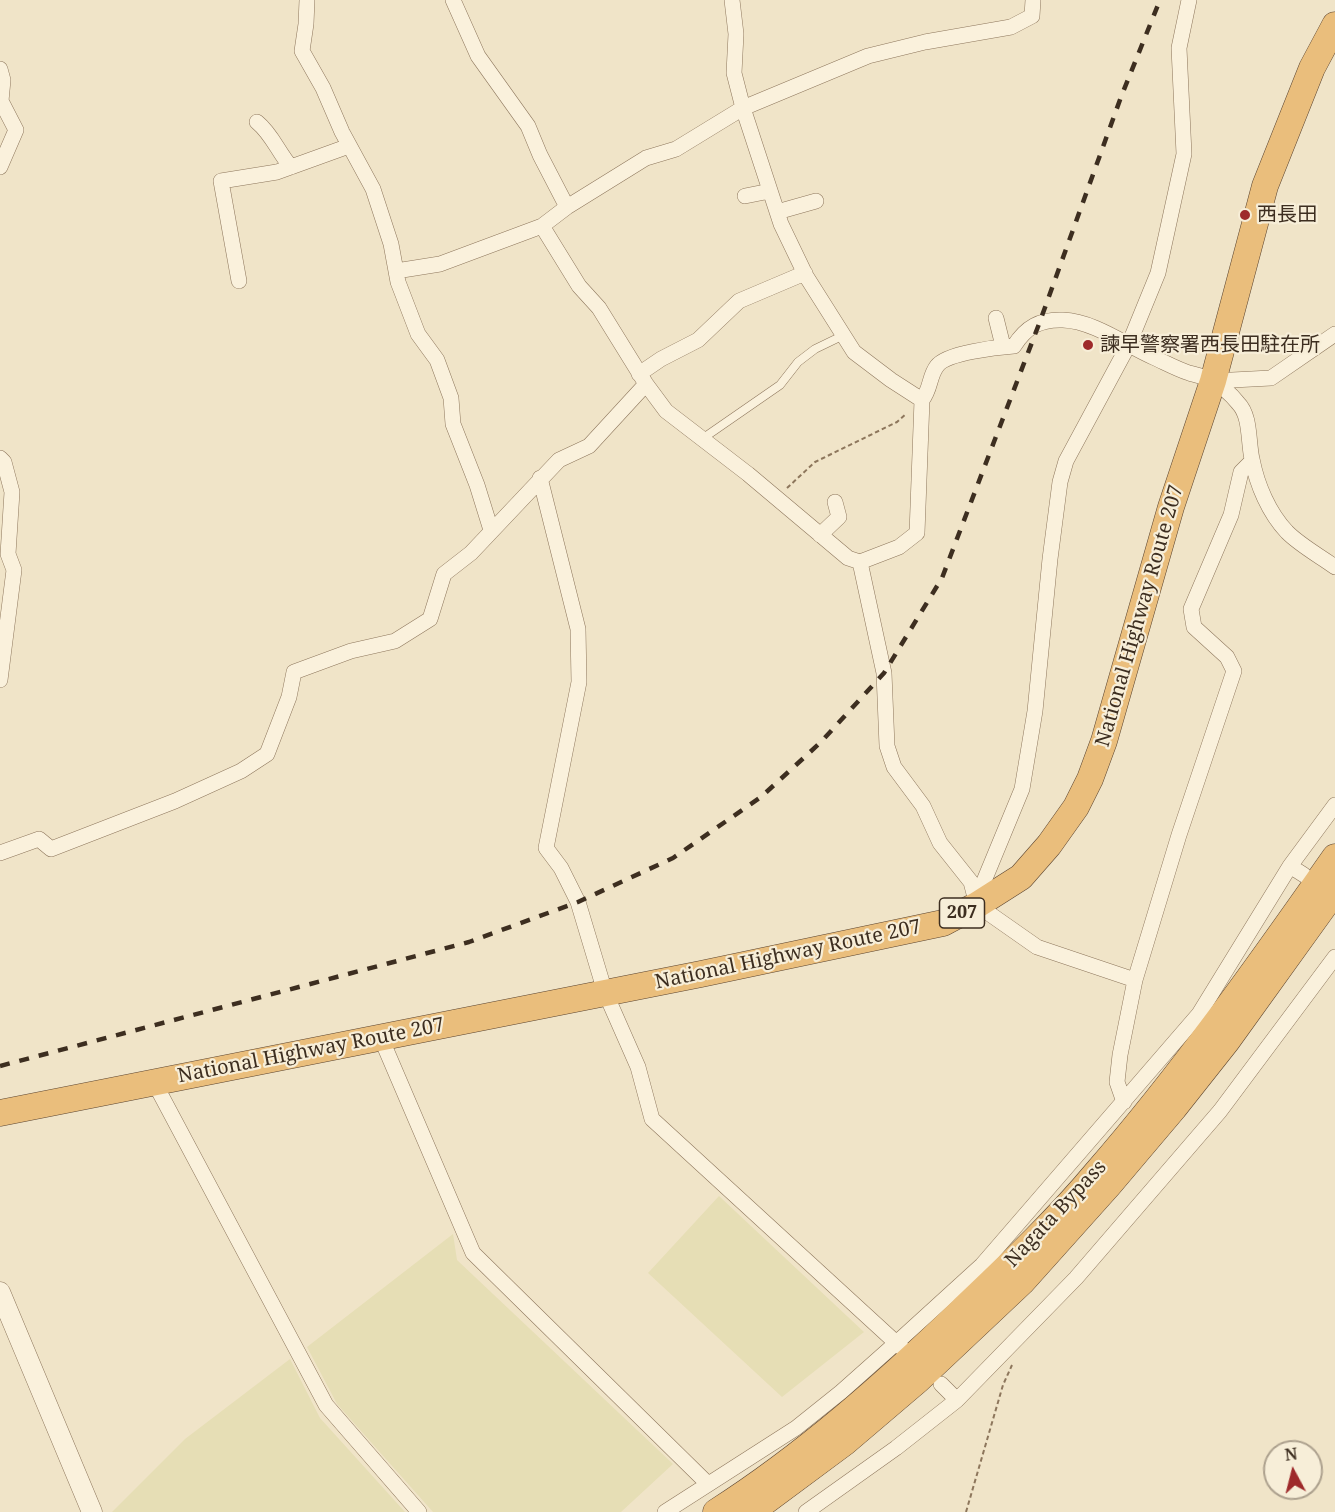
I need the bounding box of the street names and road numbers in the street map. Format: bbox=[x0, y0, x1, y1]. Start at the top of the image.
street label: National Highway Route 207 bbox=[1091, 482, 1189, 750]
road number: 207 bbox=[940, 898, 984, 928]
street label: National Highway Route 207 bbox=[653, 915, 923, 995]
street label: National Highway Route 207 bbox=[176, 1013, 446, 1089]
street label: Nagata Bypass bbox=[1000, 1155, 1112, 1273]

